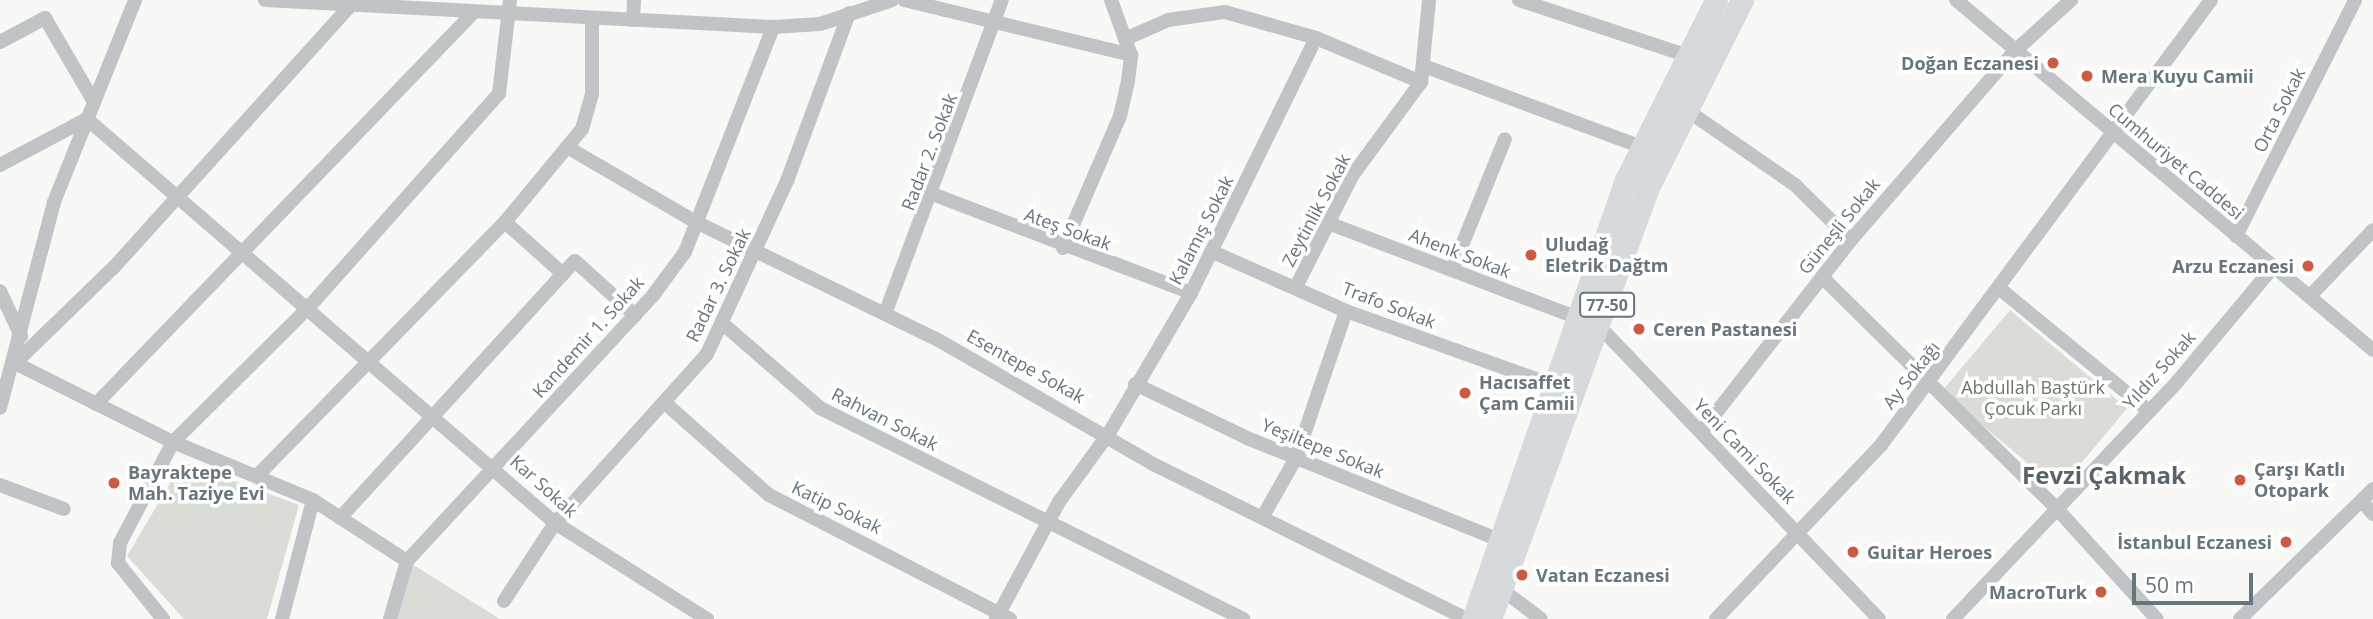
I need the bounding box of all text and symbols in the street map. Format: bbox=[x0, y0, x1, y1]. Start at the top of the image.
place label: Doğan Eczanesi bbox=[1901, 52, 2039, 74]
marker: Doğan Eczanesi bbox=[2045, 55, 2061, 71]
street label: Orta Sokak bbox=[2248, 64, 2310, 156]
place label: Mera Kuyu Camii bbox=[2101, 65, 2254, 87]
marker: Mera Kuyu Camii bbox=[2079, 68, 2095, 84]
street label: Radar 2. Sokak bbox=[897, 90, 961, 214]
street label: Cumhuriyet Caddesi bbox=[2104, 98, 2248, 224]
street label: Zeytinlik Sokak bbox=[1277, 150, 1355, 270]
street label: Kalamış Sokak bbox=[1164, 172, 1238, 288]
street label: Güneşli Sokak bbox=[1794, 174, 1884, 278]
street label: Ateş Sokak bbox=[1022, 203, 1114, 255]
street label: Ahenk Sokak bbox=[1406, 224, 1514, 282]
street label: Radar 3. Sokak bbox=[681, 225, 755, 345]
place label: Uludağ Eletrik Dağtm bbox=[1545, 234, 1668, 276]
marker: Uludağ Eletrik Dağtm bbox=[1523, 247, 1539, 263]
place label: Arzu Eczanesi bbox=[2172, 255, 2294, 277]
marker: Arzu Eczanesi bbox=[2300, 258, 2316, 274]
street label: Kandemir 1. Sokak bbox=[528, 272, 648, 402]
street label: Trafo Sokak bbox=[1339, 277, 1439, 333]
road number: 77-50 bbox=[1579, 292, 1635, 318]
place label: Ceren Pastanesi bbox=[1653, 318, 1797, 340]
marker: Ceren Pastanesi bbox=[1631, 321, 1647, 337]
street label: Esentepe Sokak bbox=[963, 325, 1089, 407]
street label: Yıldız Sokak bbox=[2118, 327, 2200, 413]
street label: Ay Sokağı bbox=[1878, 337, 1944, 413]
place label: Hacısaffet Çam Camii bbox=[1479, 372, 1575, 414]
park label: Abdullah Baştürk Çocuk Parkı bbox=[1961, 377, 2105, 420]
street label: Rahvan Sokak bbox=[828, 383, 942, 455]
marker: Hacısaffet Çam Camii bbox=[1457, 385, 1473, 401]
street label: Yeni Cami Sokak bbox=[1690, 394, 1800, 508]
street label: Yeşiltepe Sokak bbox=[1259, 414, 1387, 482]
street label: Kar Sokak bbox=[506, 450, 582, 522]
place label: Çarşı Katlı Otopark bbox=[2254, 459, 2345, 502]
district label: Fevzi Çakmak bbox=[2022, 461, 2186, 489]
place label: Bayraktepe Mah. Taziye Evi bbox=[128, 462, 264, 504]
marker: Çarşı Katlı Otopark bbox=[2232, 472, 2248, 488]
marker: Bayraktepe Mah. Taziye Evi bbox=[106, 475, 122, 491]
street label: Katip Sokak bbox=[789, 476, 885, 538]
place label: İstanbul Eczanesi bbox=[2117, 531, 2272, 553]
marker: İstanbul Eczanesi bbox=[2278, 534, 2294, 550]
place label: Guitar Heroes bbox=[1867, 541, 1992, 563]
marker: Guitar Heroes bbox=[1845, 544, 1861, 560]
scale bar bbox=[2135, 560, 2256, 604]
place label: Vatan Eczanesi bbox=[1536, 564, 1670, 586]
marker: Vatan Eczanesi bbox=[1514, 567, 1530, 583]
text: 50 m bbox=[2145, 571, 2194, 599]
place label: MacroTurk bbox=[1989, 581, 2087, 603]
marker: MacroTurk bbox=[2093, 584, 2109, 600]

